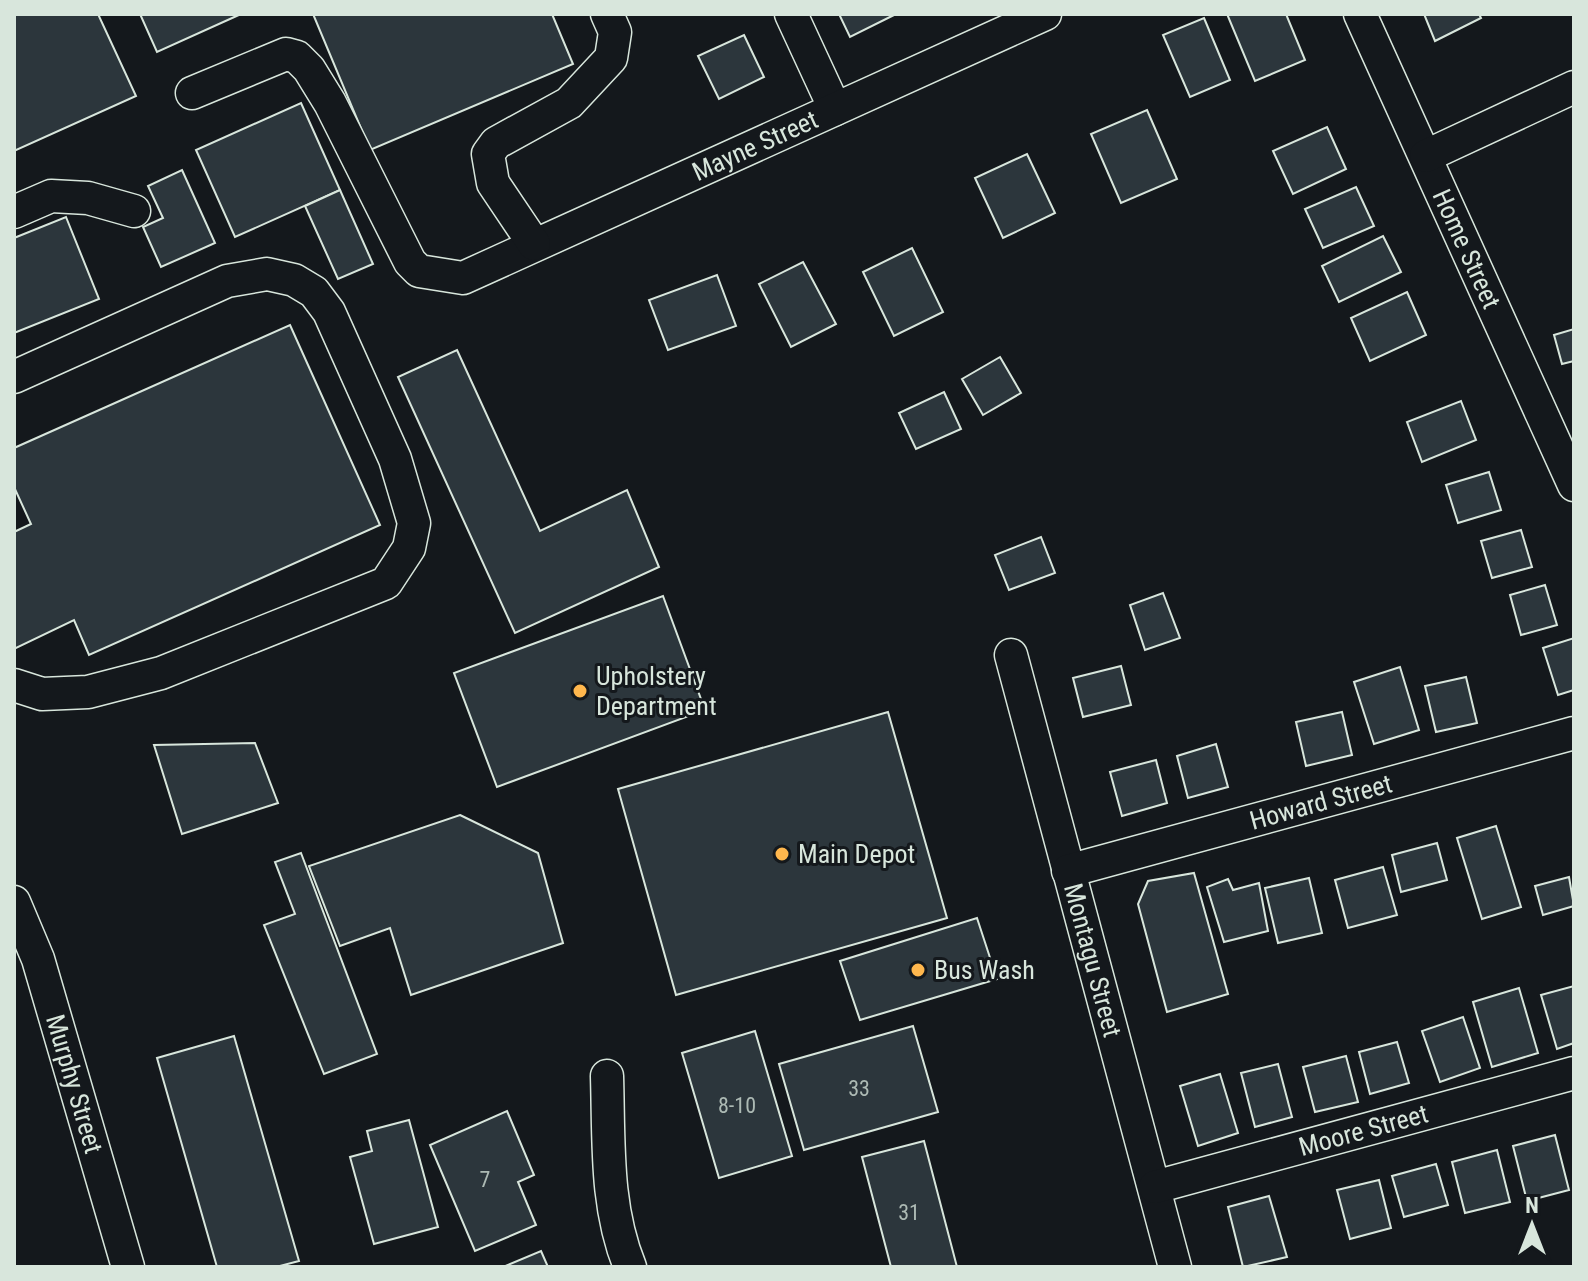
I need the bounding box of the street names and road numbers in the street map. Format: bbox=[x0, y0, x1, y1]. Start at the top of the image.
street label: Mayne Street bbox=[688, 104, 822, 187]
street label: Home Street bbox=[1427, 184, 1507, 313]
street label: Howard Street bbox=[1246, 768, 1395, 836]
street label: Montagu Street bbox=[1058, 880, 1128, 1040]
street label: Murphy Street bbox=[40, 1011, 109, 1157]
street label: Moore Street bbox=[1296, 1098, 1431, 1162]

